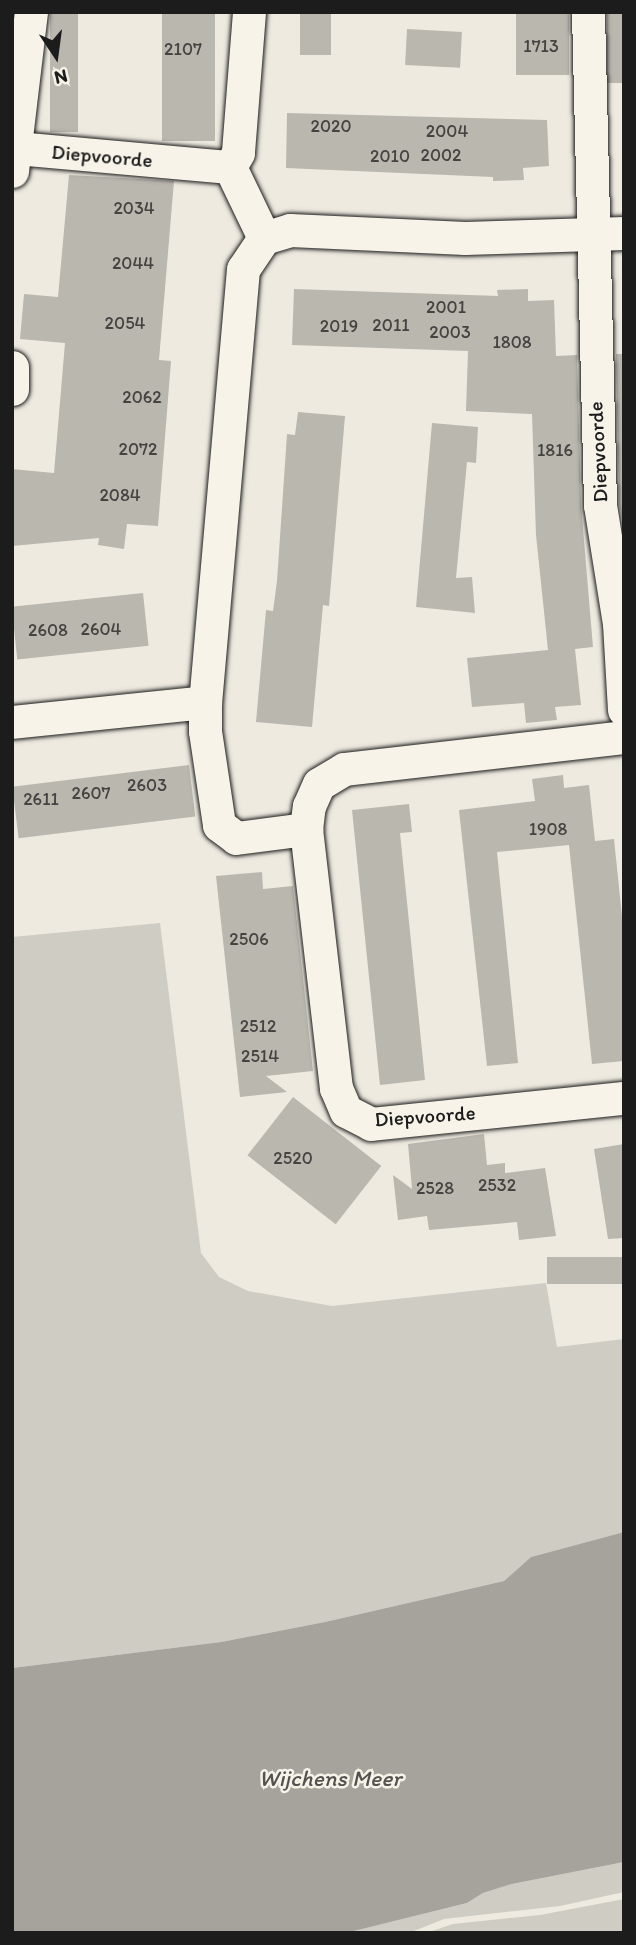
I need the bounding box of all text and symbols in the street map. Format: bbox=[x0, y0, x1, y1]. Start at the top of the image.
north arrow bbox=[21, 21, 91, 91]
house number: 1713 bbox=[523, 35, 559, 57]
house number: 2107 bbox=[164, 38, 202, 60]
text: N bbox=[52, 64, 70, 90]
house number: 2020 bbox=[310, 115, 352, 137]
house number: 2004 bbox=[426, 120, 468, 142]
street label: Diepvoorde bbox=[50, 139, 154, 173]
house number: 2002 bbox=[420, 144, 462, 166]
house number: 2010 bbox=[370, 145, 410, 167]
house number: 2034 bbox=[113, 197, 155, 219]
house number: 2044 bbox=[112, 252, 154, 274]
house number: 2001 bbox=[426, 296, 466, 318]
house number: 2054 bbox=[105, 312, 145, 334]
house number: 2011 bbox=[372, 314, 410, 336]
house number: 2019 bbox=[320, 315, 358, 337]
house number: 2003 bbox=[429, 321, 471, 343]
house number: 1808 bbox=[492, 331, 532, 353]
house number: 2062 bbox=[122, 386, 162, 408]
street label: Diepvoorde bbox=[583, 401, 613, 503]
house number: 2072 bbox=[119, 438, 157, 460]
house number: 1816 bbox=[537, 439, 573, 461]
house number: 2084 bbox=[99, 484, 141, 506]
house number: 2604 bbox=[81, 618, 121, 640]
house number: 2608 bbox=[28, 619, 68, 641]
house number: 2603 bbox=[127, 774, 167, 796]
house number: 2607 bbox=[71, 782, 111, 804]
house number: 2611 bbox=[23, 788, 59, 810]
house number: 1908 bbox=[529, 818, 567, 840]
house number: 2506 bbox=[229, 928, 269, 950]
house number: 2512 bbox=[240, 1015, 276, 1037]
house number: 2514 bbox=[241, 1045, 279, 1067]
street label: Diepvoorde bbox=[374, 1100, 476, 1132]
house number: 2520 bbox=[273, 1147, 313, 1169]
house number: 2532 bbox=[478, 1174, 516, 1196]
house number: 2528 bbox=[416, 1177, 454, 1199]
water label: Wijchens Meer bbox=[259, 1764, 401, 1792]

